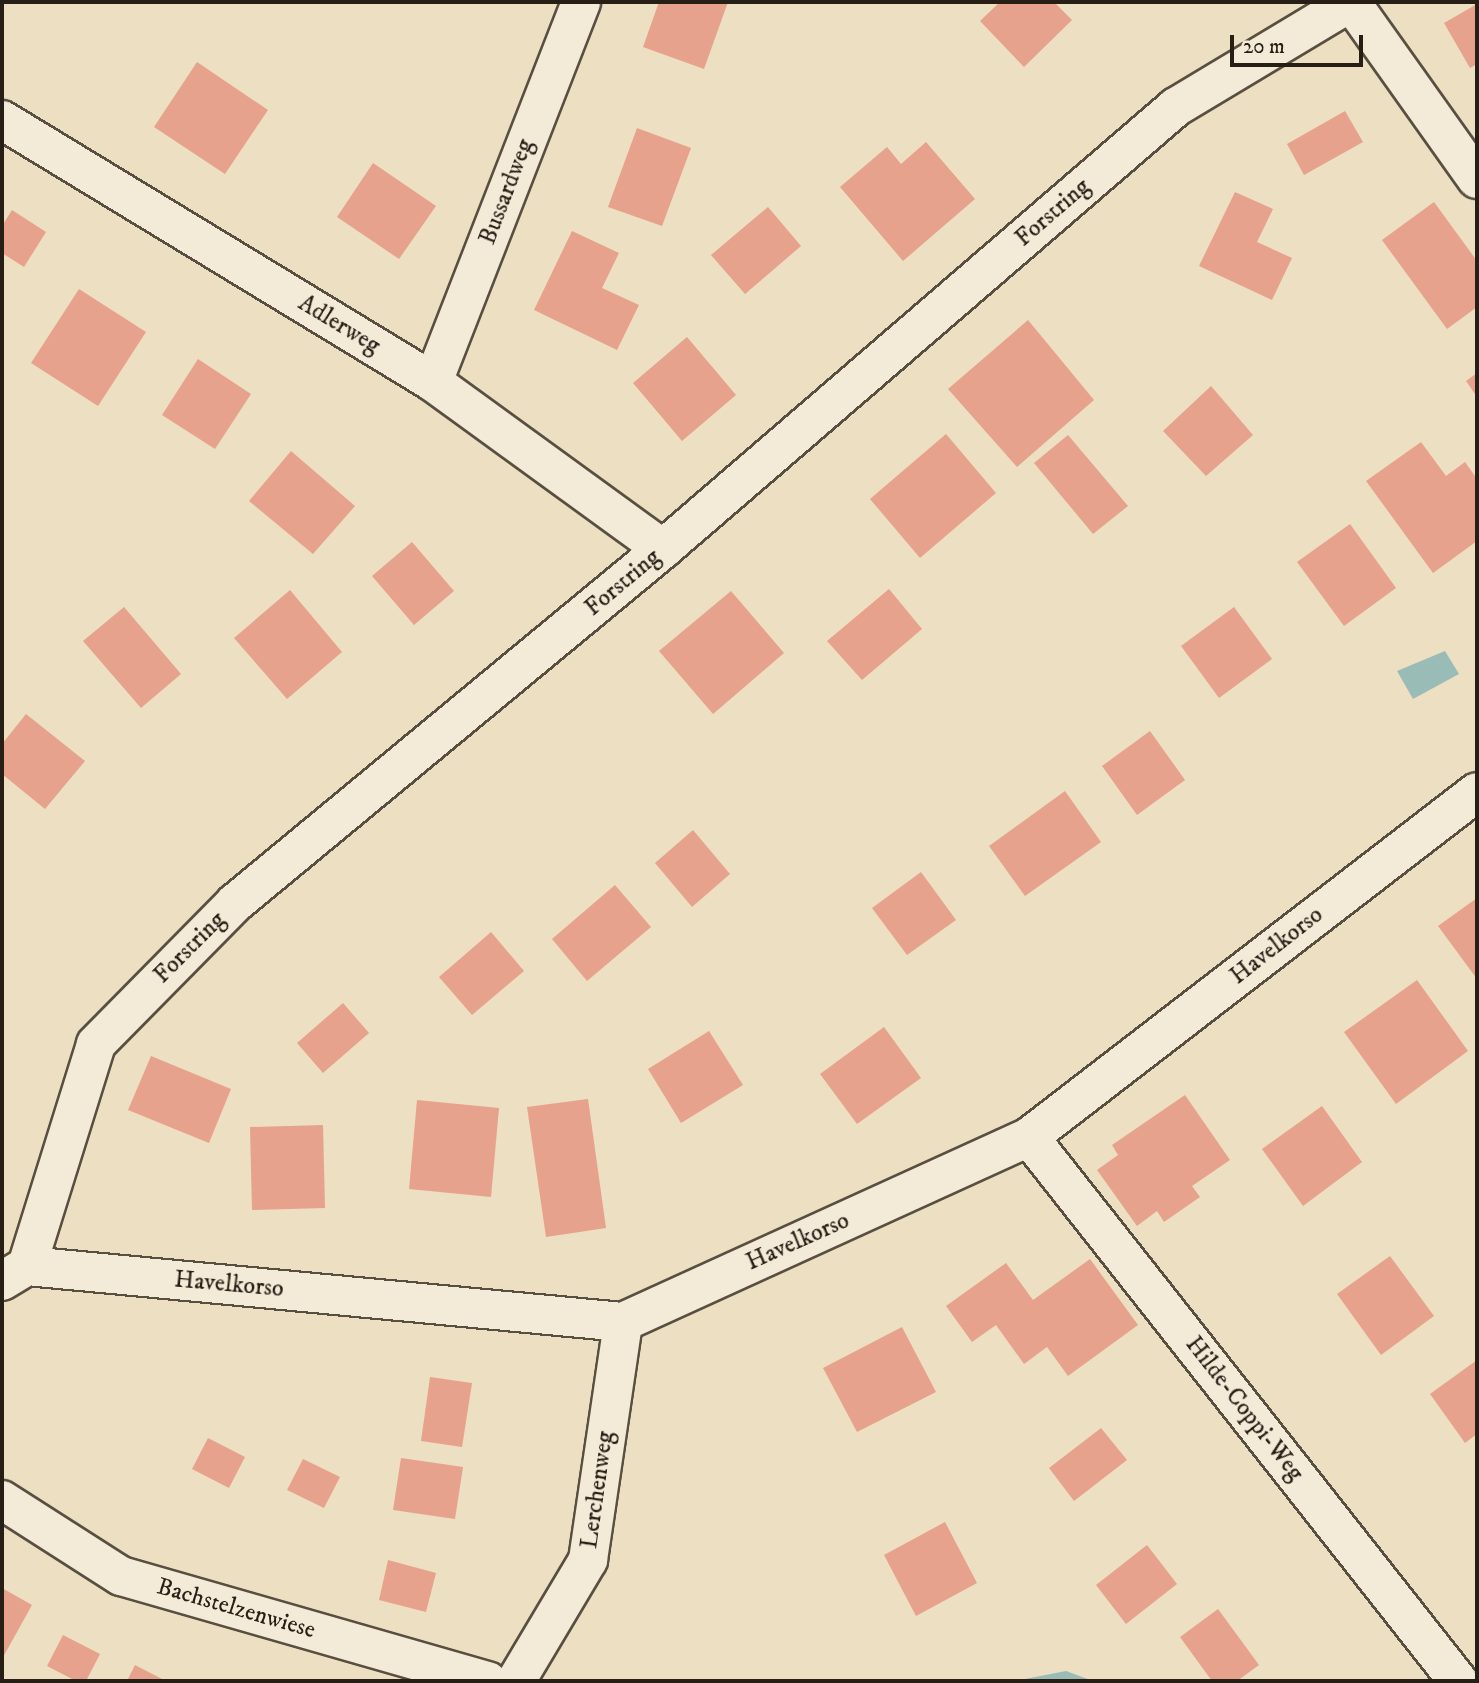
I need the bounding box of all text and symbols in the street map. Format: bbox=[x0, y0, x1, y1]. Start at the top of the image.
scale bar bbox=[1234, 21, 1367, 65]
text: 20 m bbox=[1243, 34, 1285, 60]
street label: Bussardweg bbox=[474, 135, 540, 249]
street label: Forstring bbox=[1010, 173, 1096, 253]
street label: Adlerweg bbox=[293, 289, 385, 361]
street label: Forstring bbox=[579, 543, 667, 623]
street label: Havelkorso bbox=[1225, 901, 1329, 991]
street label: Forstring bbox=[148, 906, 232, 990]
street label: Havelkorso bbox=[742, 1207, 854, 1277]
street label: Havelkorso bbox=[173, 1266, 285, 1304]
street label: Hilde-Coppi-Weg bbox=[1179, 1331, 1309, 1487]
street label: Lerchenweg bbox=[576, 1429, 620, 1551]
street label: Bachstelzenwiese bbox=[154, 1573, 318, 1645]

